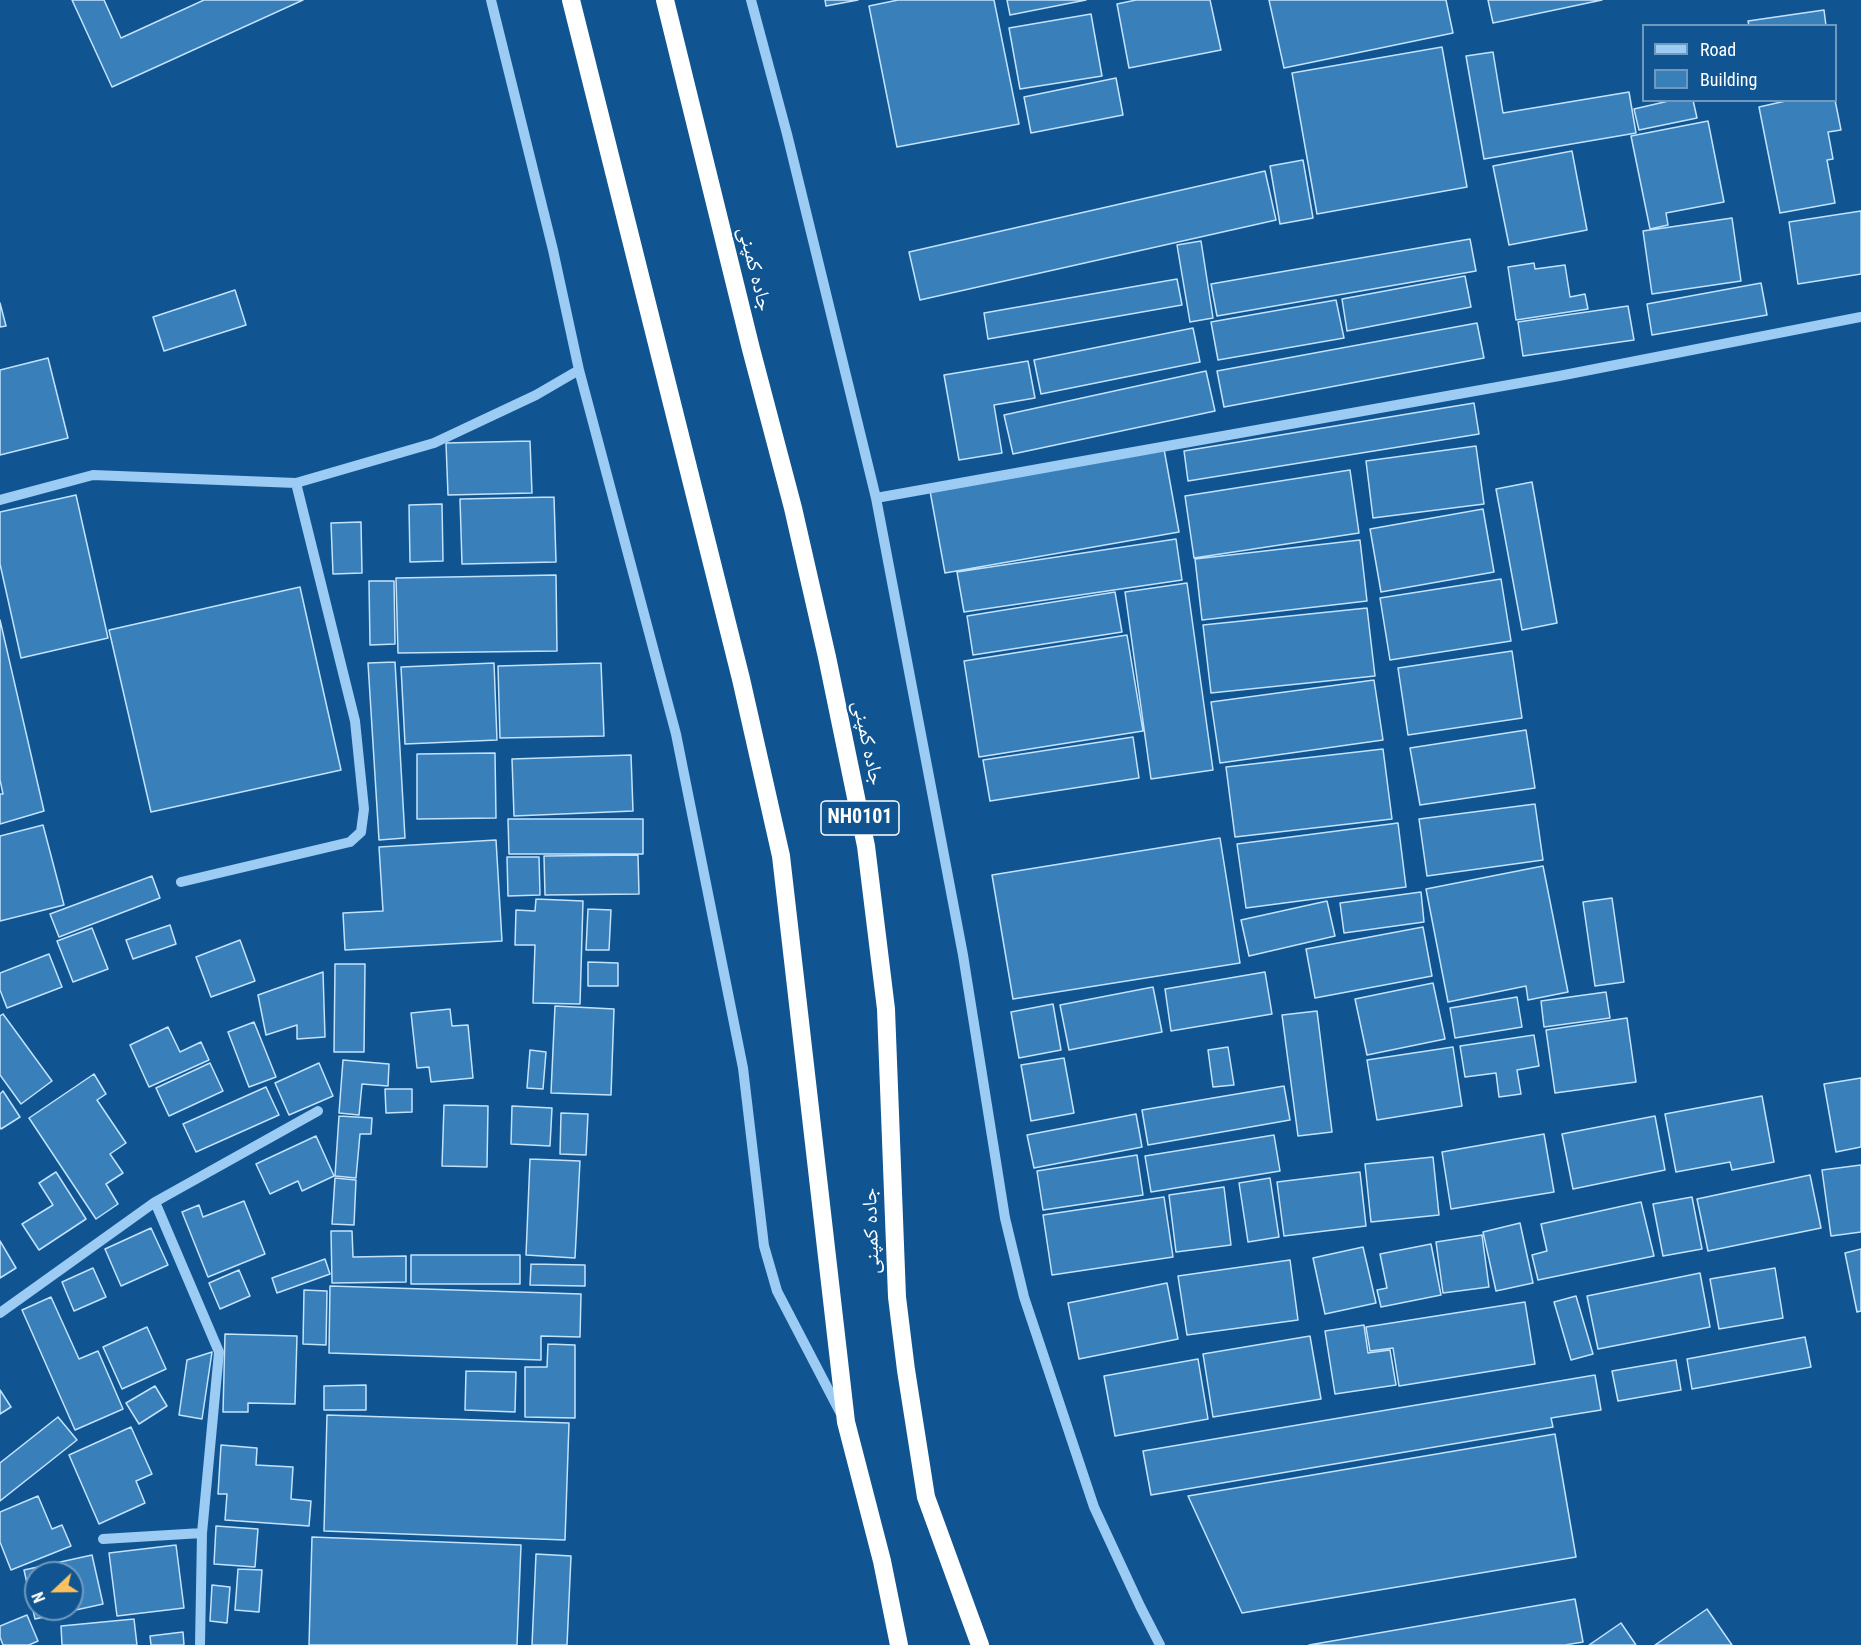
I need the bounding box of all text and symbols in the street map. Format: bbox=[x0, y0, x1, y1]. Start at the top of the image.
legend bbox=[1642, 24, 1837, 102]
text: Road bbox=[1700, 39, 1736, 60]
text: Building bbox=[1700, 69, 1757, 90]
street label: جاده کمپنی bbox=[731, 224, 777, 314]
street label: جاده کمپنی bbox=[846, 698, 888, 788]
road number: NH0101 bbox=[821, 801, 899, 835]
street label: جاده کمپنی bbox=[858, 1187, 886, 1275]
north arrow bbox=[24, 1561, 84, 1621]
text: N bbox=[28, 1589, 49, 1605]

